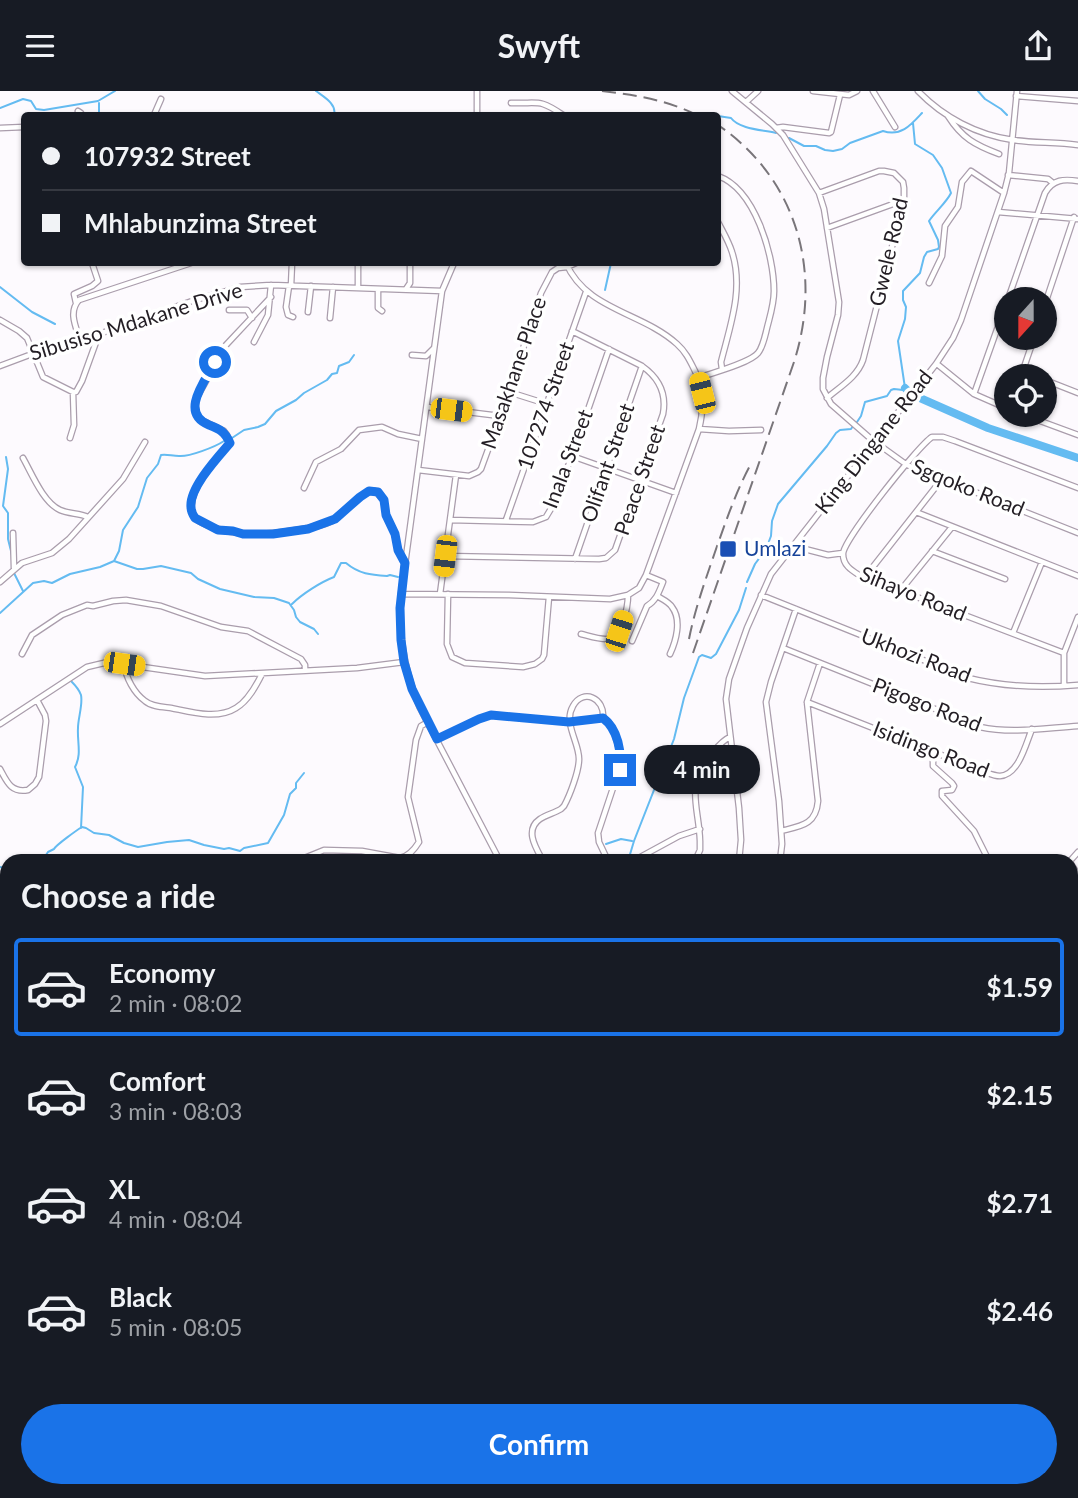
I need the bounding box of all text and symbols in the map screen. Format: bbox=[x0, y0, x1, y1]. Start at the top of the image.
text: Swyft bbox=[498, 26, 580, 65]
icon: menu bbox=[21, 27, 59, 65]
icon: share bbox=[1019, 27, 1057, 65]
text: 107932 Street bbox=[84, 140, 251, 172]
street label: Gwele Road bbox=[863, 195, 912, 308]
text: Mhlabunzima Street bbox=[84, 207, 317, 239]
street label: Sibusiso Mdakane Drive bbox=[26, 276, 245, 365]
north arrow bbox=[994, 287, 1057, 350]
map controls bbox=[994, 287, 1057, 427]
street label: Masakhane Place bbox=[475, 293, 550, 452]
street label: 107274 Street bbox=[511, 338, 578, 473]
route start bbox=[199, 346, 231, 378]
street label: King Dingane Road bbox=[809, 364, 937, 518]
button: locate bbox=[994, 364, 1057, 427]
car bbox=[687, 370, 718, 416]
car bbox=[429, 397, 474, 423]
street label: Olifant Street bbox=[575, 399, 639, 525]
street label: Inala Street bbox=[536, 405, 597, 511]
street label: Peace Street bbox=[608, 421, 669, 538]
street label: Sgqoko Road bbox=[909, 453, 1029, 521]
car bbox=[433, 534, 458, 578]
place label: Umlazi bbox=[744, 535, 806, 560]
marker: Umlazi bbox=[718, 539, 738, 559]
street label: Sihayo Road bbox=[857, 560, 970, 625]
car bbox=[603, 608, 636, 654]
street label: Ukhozi Road bbox=[858, 622, 975, 687]
car bbox=[102, 651, 147, 677]
street label: Pigogo Road bbox=[869, 671, 986, 736]
street label: Isidingo Road bbox=[870, 715, 993, 782]
callout: 4 min bbox=[644, 745, 760, 795]
route end bbox=[604, 754, 636, 786]
text: 4 min bbox=[673, 755, 731, 783]
text: Choose a ride bbox=[21, 876, 215, 915]
icon: car bbox=[25, 956, 88, 1019]
text: Economy bbox=[109, 957, 215, 989]
text: $1.59 bbox=[987, 971, 1053, 1003]
text: 2 min · 08:02 bbox=[109, 989, 242, 1017]
icon: car bbox=[25, 1064, 88, 1127]
text: Comfort bbox=[109, 1065, 206, 1097]
text: $2.15 bbox=[987, 1079, 1053, 1111]
text: 3 min · 08:03 bbox=[109, 1097, 242, 1125]
icon: car bbox=[25, 1172, 88, 1235]
text: XL bbox=[109, 1173, 140, 1205]
text: $2.71 bbox=[987, 1187, 1053, 1219]
text: 4 min · 08:04 bbox=[109, 1205, 242, 1233]
icon: car bbox=[25, 1280, 88, 1343]
text: Black bbox=[109, 1281, 172, 1313]
text: $2.46 bbox=[987, 1295, 1053, 1327]
text: 5 min · 08:05 bbox=[109, 1313, 242, 1341]
button: Confirm bbox=[21, 1404, 1057, 1484]

